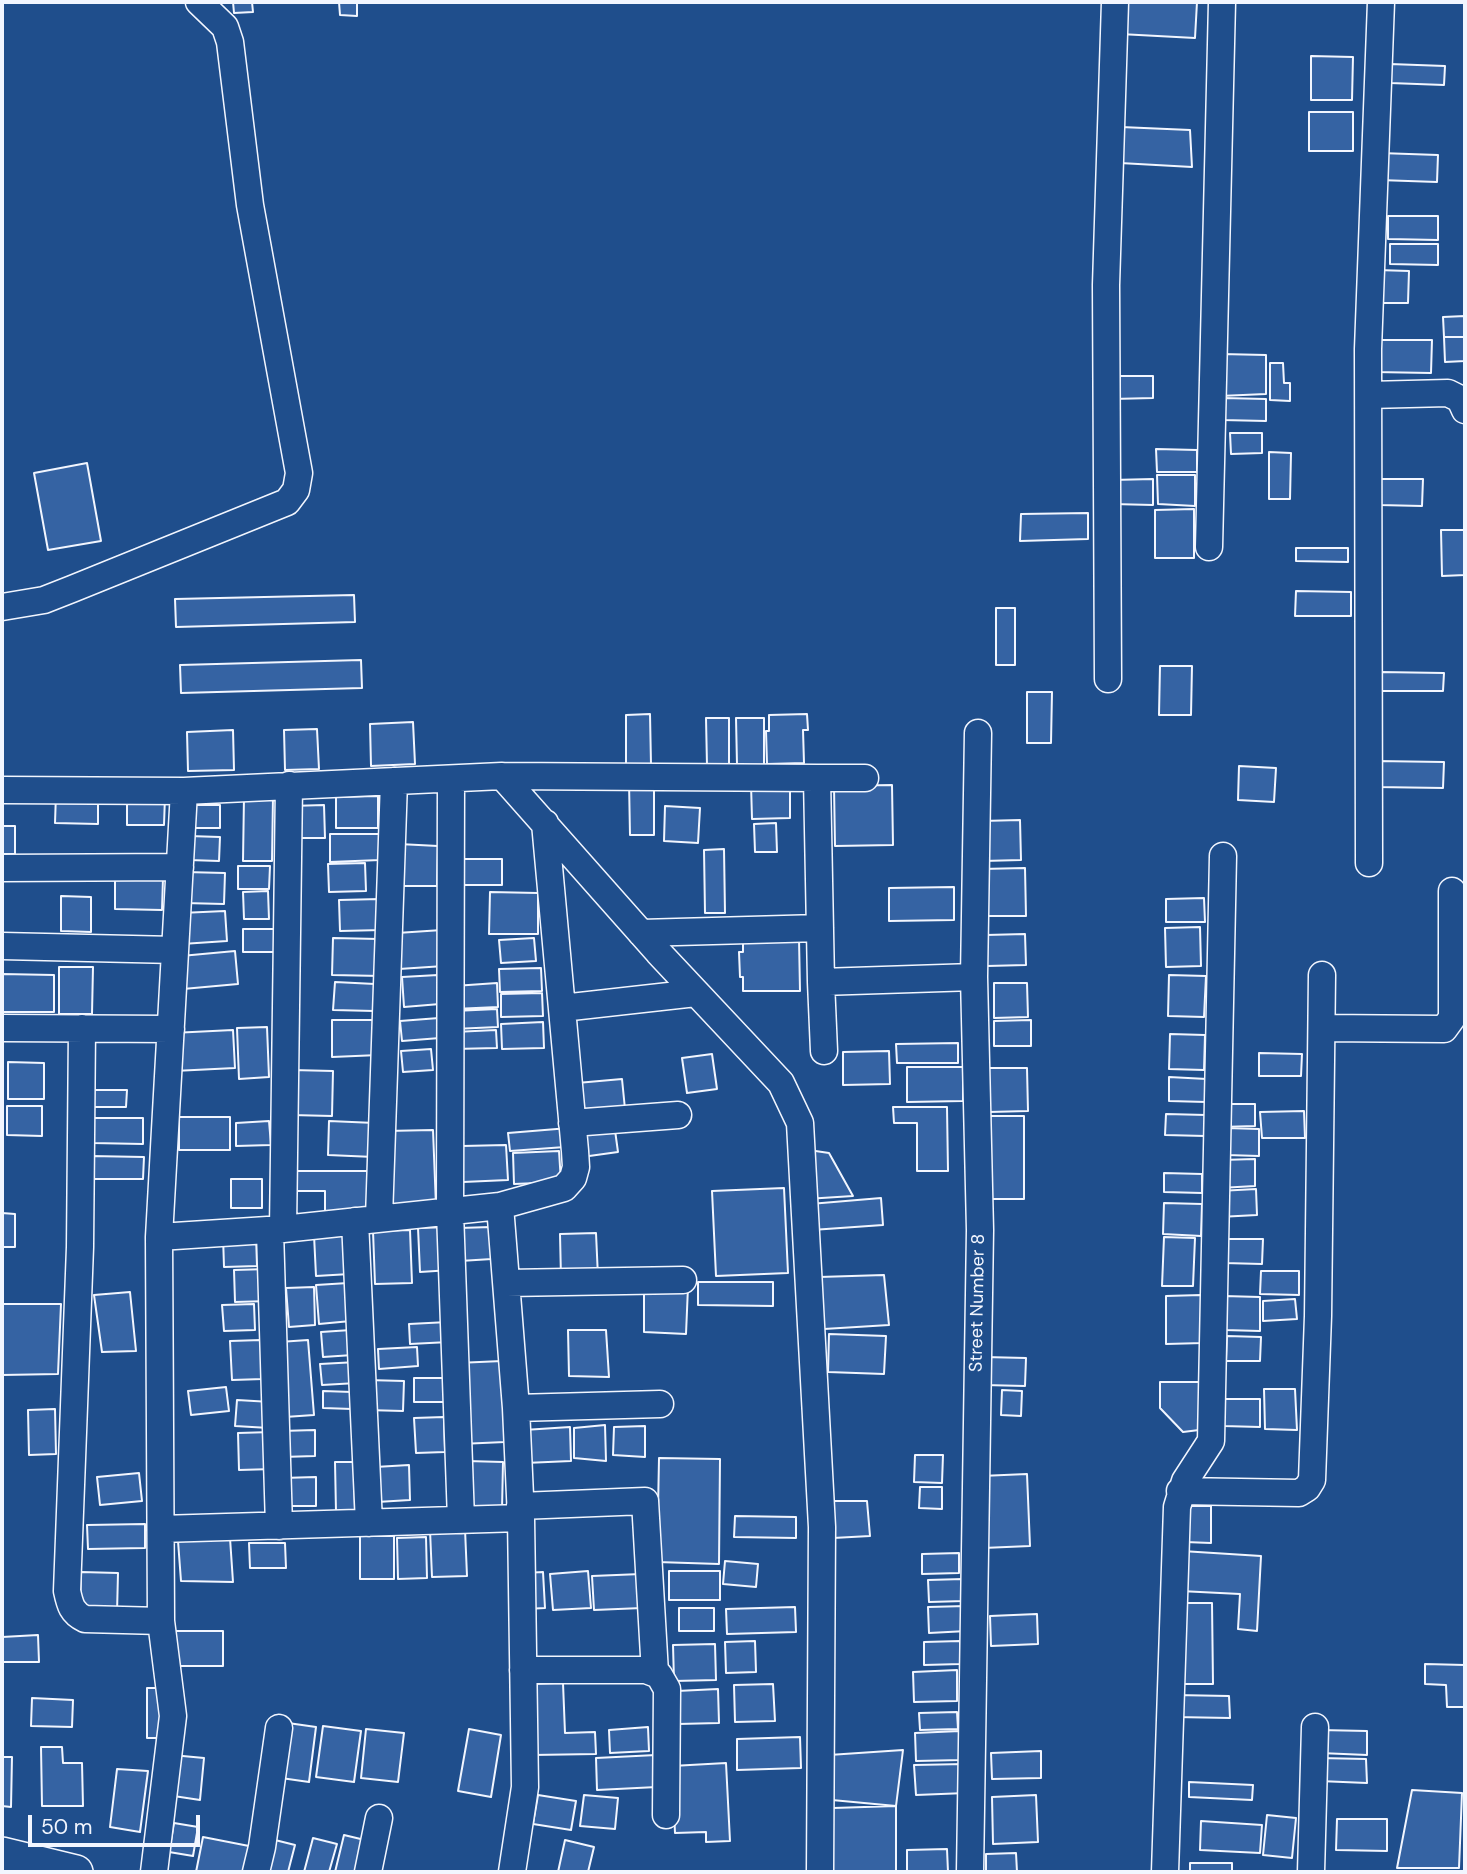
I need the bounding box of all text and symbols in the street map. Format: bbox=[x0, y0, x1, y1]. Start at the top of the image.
street label: Street Number 8 bbox=[966, 1234, 990, 1372]
scale bar bbox=[32, 1800, 203, 1844]
text: 50 m bbox=[41, 1813, 92, 1841]

